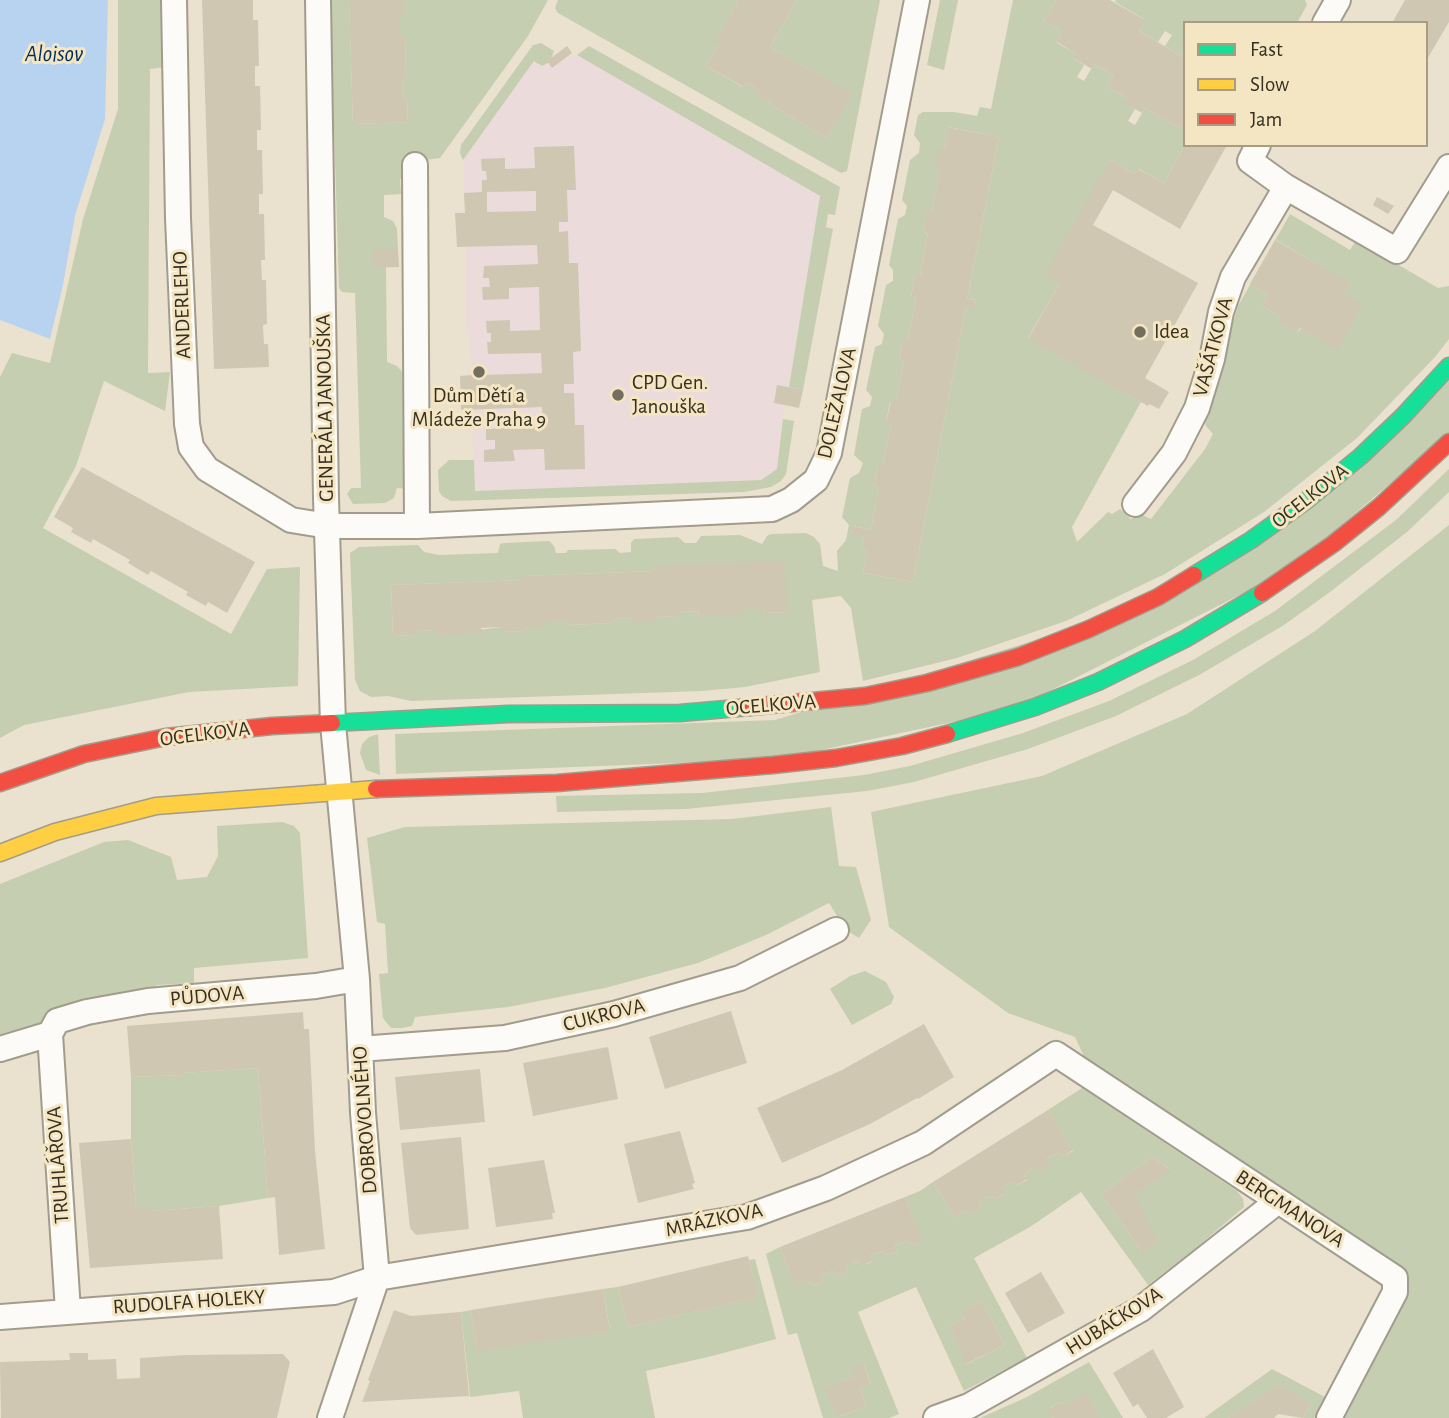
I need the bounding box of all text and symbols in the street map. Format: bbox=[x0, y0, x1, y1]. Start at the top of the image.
legend bbox=[1183, 21, 1428, 147]
text: Fast bbox=[1250, 39, 1283, 60]
water label: Aloisov bbox=[25, 40, 83, 68]
text: Slow bbox=[1250, 74, 1289, 95]
text: Jam bbox=[1250, 109, 1282, 130]
street label: ANDERLEHO bbox=[168, 251, 196, 359]
street label: VAŠÁTKOVA bbox=[1188, 294, 1238, 400]
street label: GENERÁLA JANOUŠKA bbox=[311, 314, 339, 502]
place label: Idea bbox=[1154, 319, 1189, 345]
marker: Idea bbox=[1132, 324, 1148, 340]
street label: DOLEŽALOVA bbox=[812, 345, 862, 461]
marker: Dům Dětí a Mládeže Praha 9 bbox=[471, 364, 487, 380]
place label: CPD Gen. Janouška bbox=[632, 370, 708, 420]
place label: Dům Dětí a Mládeže Praha 9 bbox=[412, 383, 546, 433]
marker: CPD Gen. Janouška bbox=[610, 387, 626, 403]
street label: OCELKOVA bbox=[1267, 458, 1353, 534]
street label: OCELKOVA bbox=[725, 688, 817, 722]
street label: OCELKOVA bbox=[158, 716, 252, 752]
street label: PŮDOVA bbox=[169, 980, 245, 1012]
street label: CUKROVA bbox=[560, 993, 648, 1037]
street label: DOBROVOLNÉHO bbox=[347, 1045, 383, 1195]
street label: TRUHLÁŘOVA bbox=[41, 1105, 75, 1225]
street label: BERGMANOVA bbox=[1231, 1164, 1349, 1254]
street label: MRÁZKOVA bbox=[663, 1197, 765, 1243]
street label: HUBÁČKOVA bbox=[1061, 1281, 1167, 1361]
street label: RUDOLFA HOLEKY bbox=[112, 1284, 266, 1320]

